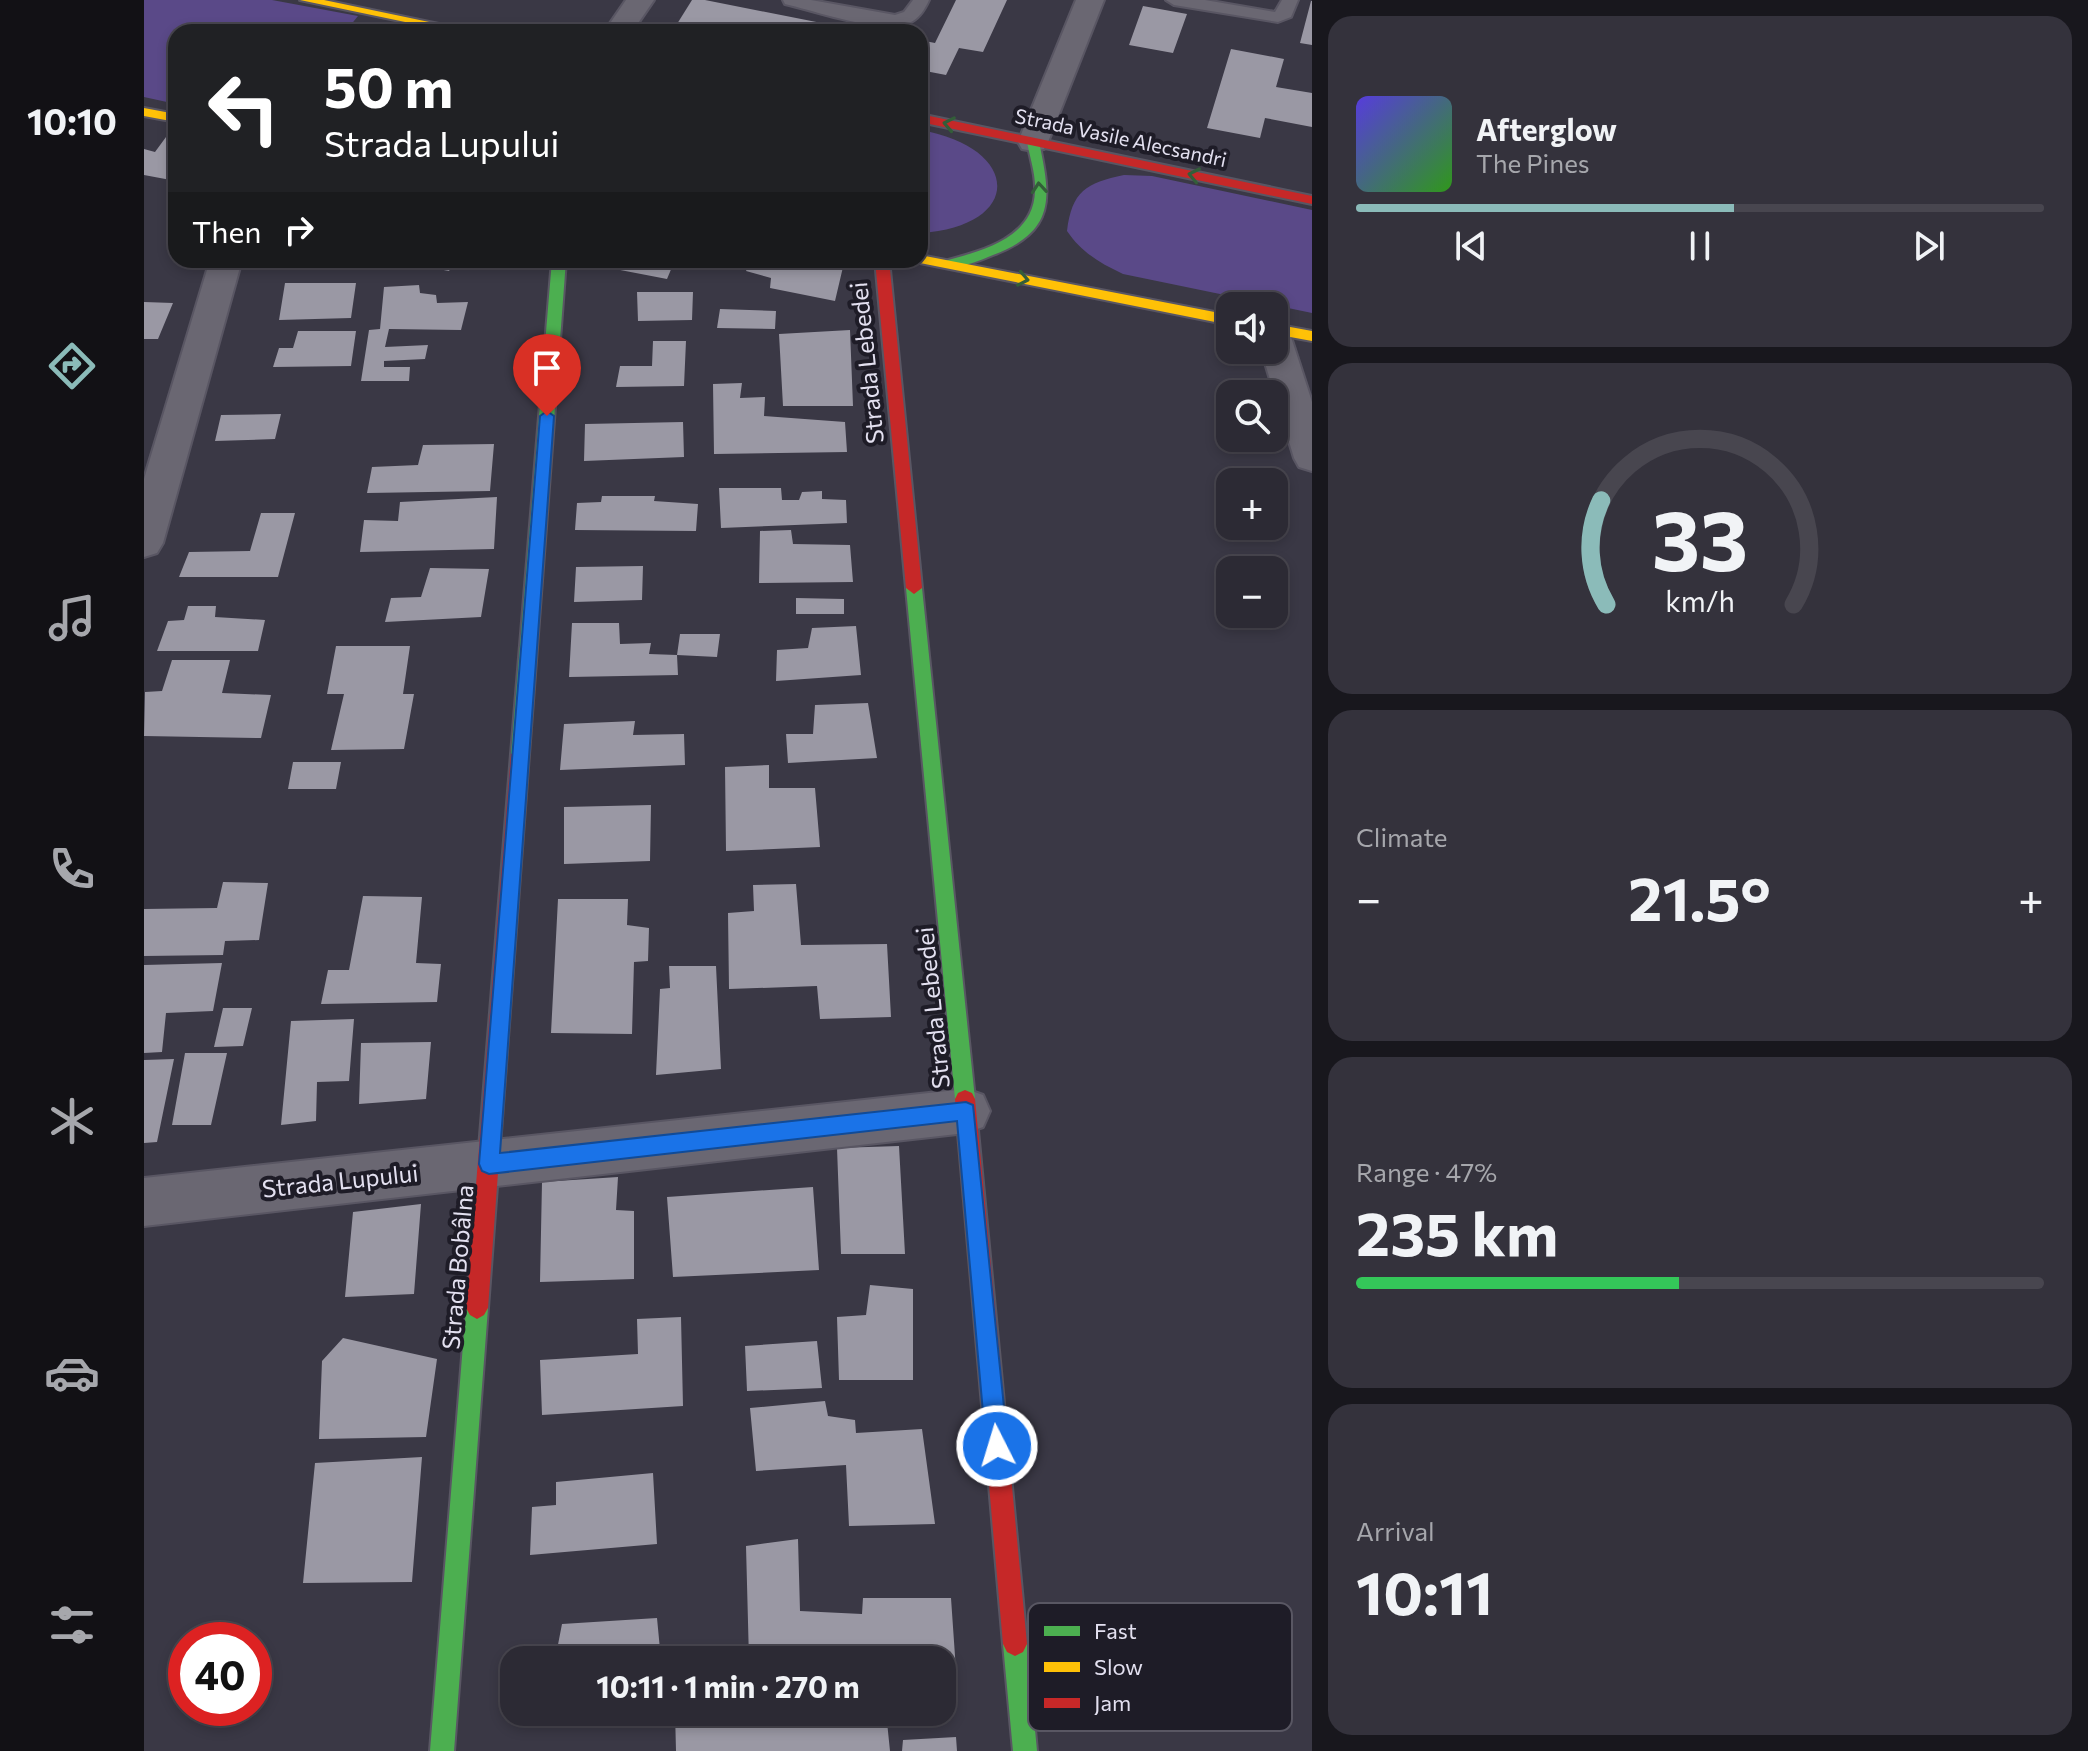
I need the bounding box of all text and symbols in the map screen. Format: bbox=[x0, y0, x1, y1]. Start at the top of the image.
text: 50 m bbox=[324, 51, 453, 120]
icon: left bbox=[192, 56, 296, 160]
text: 10:10 bbox=[27, 98, 117, 142]
street label: Strada Vasile Alecsandri bbox=[1013, 103, 1229, 171]
text: Afterglow bbox=[1476, 110, 1617, 147]
one-way arrow bbox=[942, 116, 956, 133]
text: Strada Lupului bbox=[324, 120, 560, 164]
text: The Pines bbox=[1476, 147, 1590, 178]
one-way arrow bbox=[1187, 167, 1201, 184]
one-way arrow bbox=[1031, 181, 1048, 194]
icon: right bbox=[277, 208, 321, 252]
text: Then bbox=[192, 212, 261, 249]
icon: previous bbox=[1449, 224, 1493, 268]
icon: pause bbox=[1678, 224, 1722, 268]
icon: next bbox=[1907, 224, 1951, 268]
one-way arrow bbox=[1016, 270, 1029, 287]
street label: Strada Lebedei bbox=[843, 281, 889, 445]
map controls bbox=[1216, 292, 1288, 628]
button: sound bbox=[1216, 292, 1288, 364]
pin bbox=[513, 334, 581, 416]
icon: directions bbox=[44, 338, 100, 394]
icon: arrive bbox=[525, 346, 569, 390]
button: search bbox=[1216, 380, 1288, 452]
button: + bbox=[1216, 468, 1288, 540]
text: 33 bbox=[1652, 485, 1748, 587]
button: − bbox=[1216, 556, 1288, 628]
text: km/h bbox=[1665, 583, 1735, 618]
icon: music bbox=[44, 590, 100, 646]
text: Climate bbox=[1356, 821, 1448, 852]
icon: phone bbox=[44, 841, 100, 897]
text: 21.5° bbox=[1628, 860, 1771, 933]
text: − bbox=[1356, 870, 1381, 924]
text: + bbox=[2018, 870, 2044, 924]
street label: Strada Lebedei bbox=[909, 926, 955, 1090]
icon: climate bbox=[44, 1093, 100, 1149]
text: Range · 47% bbox=[1356, 1156, 1497, 1187]
street label: Strada Lupului bbox=[260, 1157, 420, 1203]
street label: Strada Bobâlna bbox=[435, 1183, 479, 1351]
text: 235 km bbox=[1356, 1195, 1558, 1268]
icon: car bbox=[44, 1345, 100, 1401]
position arrow bbox=[955, 1404, 1039, 1488]
text: Arrival bbox=[1356, 1515, 1435, 1546]
text: 10:11 bbox=[1356, 1554, 1493, 1627]
icon: filters bbox=[44, 1597, 100, 1653]
legend bbox=[1028, 1603, 1292, 1731]
text: Fast bbox=[1094, 1617, 1137, 1644]
speed limit sign: 40 bbox=[168, 1622, 272, 1726]
text: Slow bbox=[1094, 1653, 1143, 1680]
text: 10:11 · 1 min · 270 m bbox=[596, 1667, 860, 1704]
text: Jam bbox=[1094, 1689, 1131, 1716]

